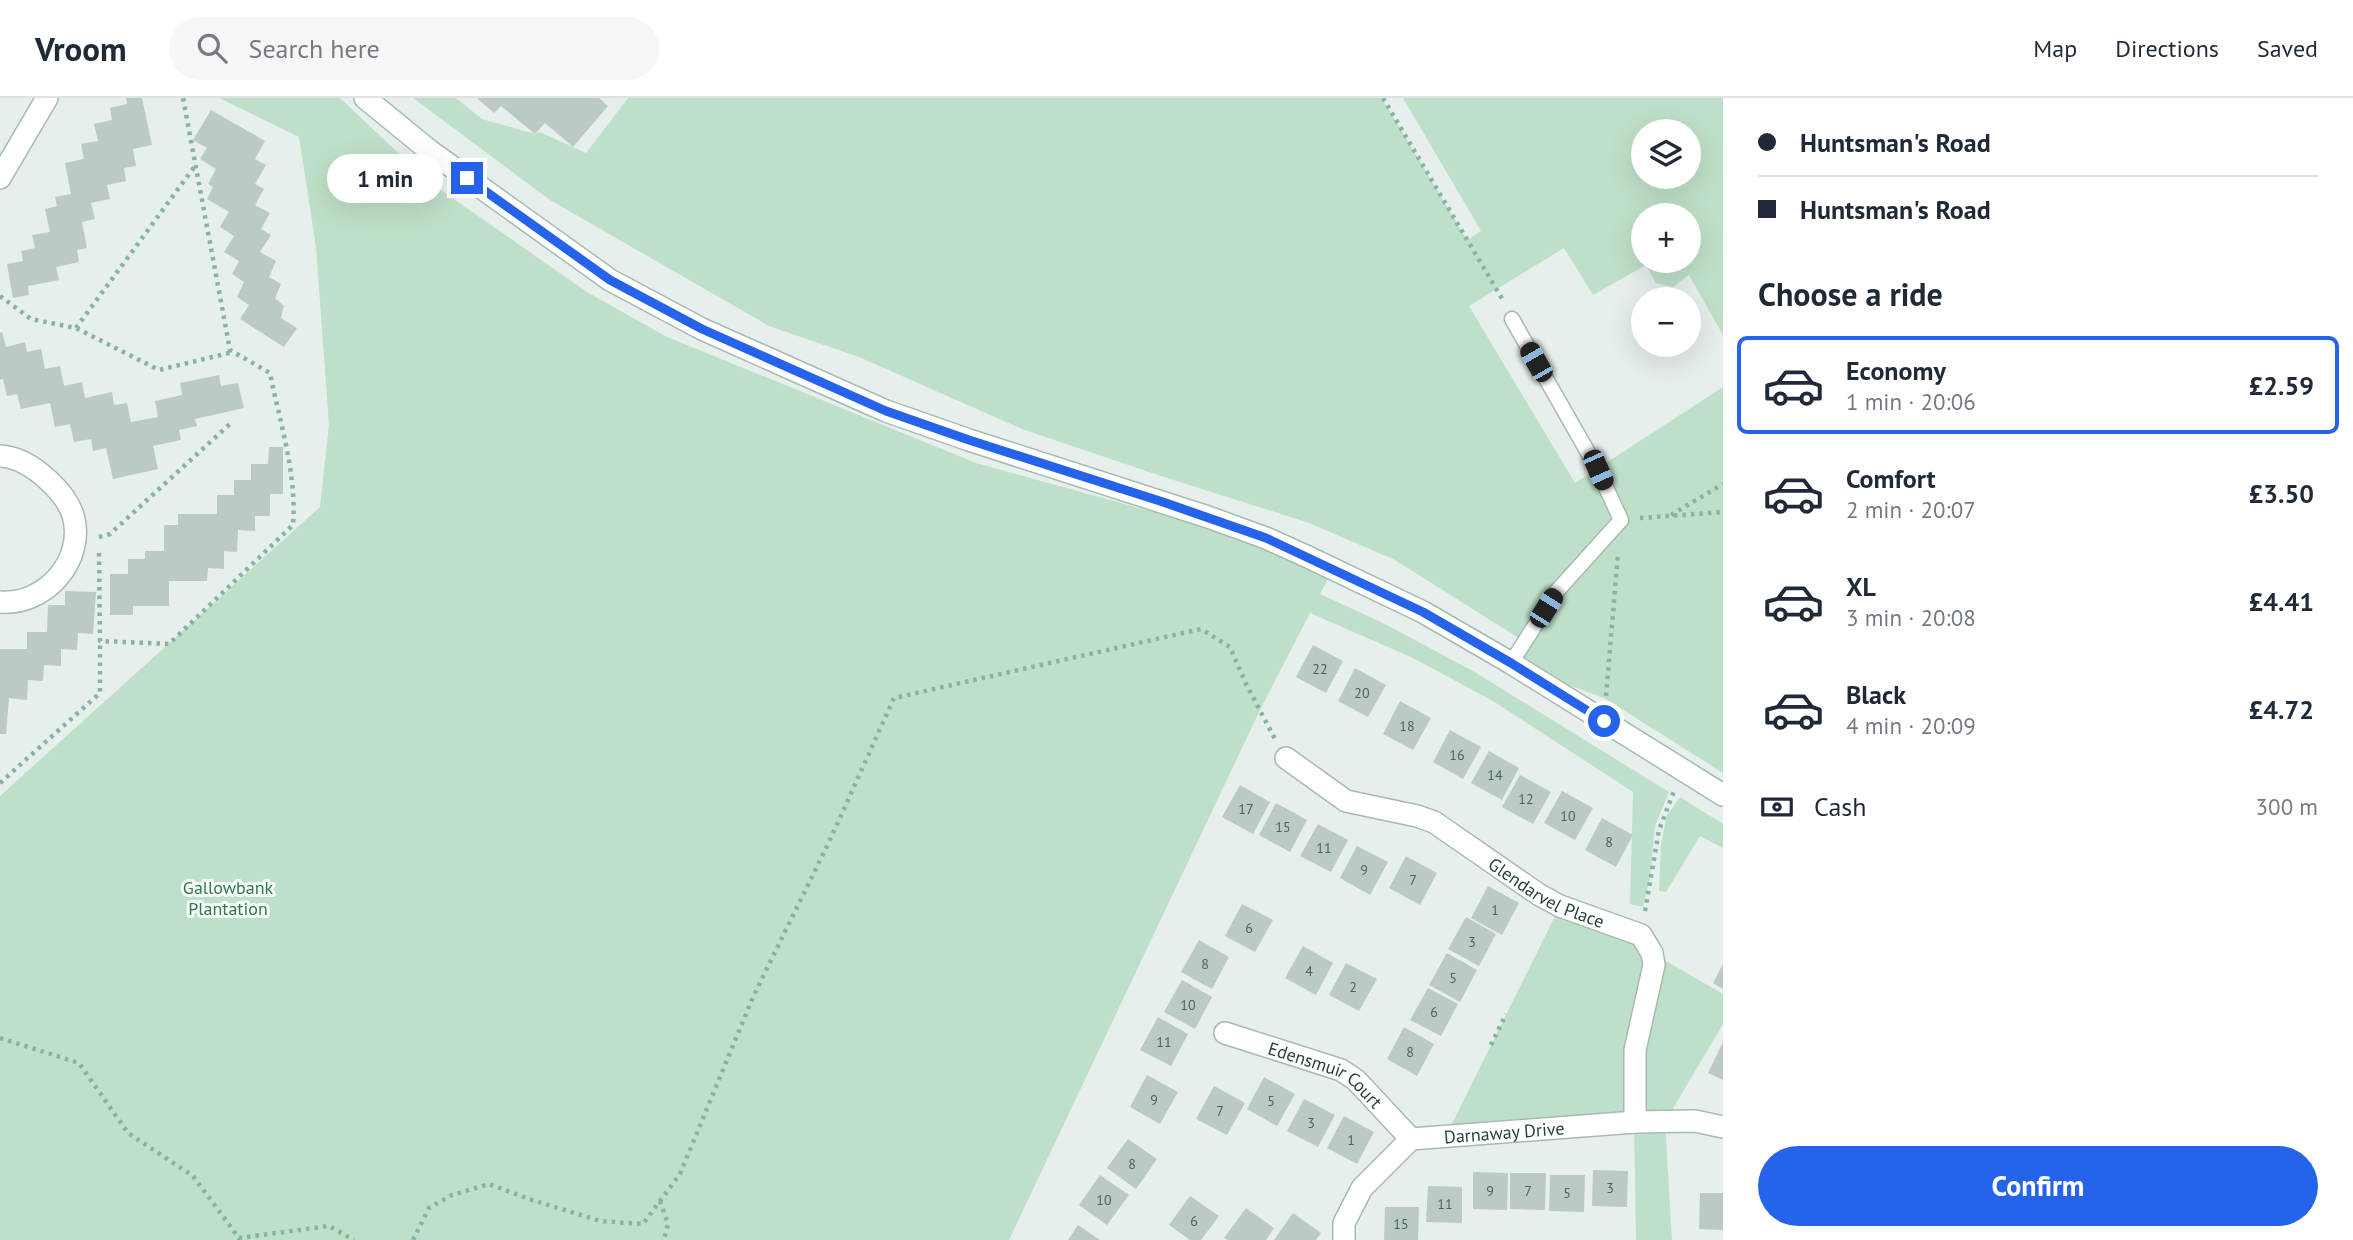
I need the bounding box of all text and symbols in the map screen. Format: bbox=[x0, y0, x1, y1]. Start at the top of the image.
search box bbox=[169, 17, 659, 80]
text: Vroom bbox=[35, 27, 127, 70]
icon: search bbox=[193, 29, 231, 67]
text: Search here bbox=[249, 32, 380, 65]
text: Map bbox=[2033, 33, 2077, 64]
text: Directions bbox=[2115, 33, 2219, 64]
text: Saved bbox=[2257, 33, 2318, 64]
map controls bbox=[1631, 119, 1701, 357]
button: layers bbox=[1631, 119, 1701, 189]
text: Huntsman's Road bbox=[1800, 126, 1991, 159]
callout: 1 min bbox=[327, 154, 442, 202]
route end bbox=[451, 162, 483, 194]
text: 1 min bbox=[357, 164, 413, 193]
text: Huntsman's Road bbox=[1800, 193, 1991, 226]
button: + bbox=[1631, 203, 1701, 273]
text: Choose a ride bbox=[1758, 273, 1943, 315]
button: − bbox=[1631, 287, 1701, 357]
car bbox=[1517, 339, 1556, 385]
icon: car bbox=[1762, 354, 1825, 417]
text: Economy bbox=[1846, 354, 1946, 387]
text: £2.59 bbox=[2249, 369, 2314, 402]
text: 1 min · 20:06 bbox=[1846, 387, 1976, 416]
car bbox=[1580, 447, 1617, 493]
icon: car bbox=[1762, 462, 1825, 525]
text: Comfort bbox=[1846, 462, 1936, 495]
text: £3.50 bbox=[2249, 477, 2314, 510]
text: 2 min · 20:07 bbox=[1846, 495, 1976, 524]
icon: car bbox=[1762, 570, 1825, 633]
text: XL bbox=[1846, 570, 1876, 603]
car bbox=[1526, 585, 1567, 631]
text: £4.41 bbox=[2249, 585, 2314, 618]
text: 3 min · 20:08 bbox=[1846, 603, 1976, 632]
house number: 22 bbox=[1312, 660, 1328, 678]
icon: car bbox=[1762, 678, 1825, 741]
text: Black bbox=[1846, 678, 1906, 711]
house number: 20 bbox=[1354, 684, 1370, 702]
text: £4.72 bbox=[2249, 693, 2314, 726]
route start bbox=[1588, 705, 1620, 737]
text: 4 min · 20:09 bbox=[1846, 711, 1976, 740]
house number: 18 bbox=[1399, 717, 1415, 735]
house number: 16 bbox=[1449, 746, 1465, 764]
house number: 14 bbox=[1487, 766, 1503, 784]
icon: cash bbox=[1758, 788, 1796, 826]
house number: 12 bbox=[1518, 790, 1534, 808]
text: Cash bbox=[1814, 790, 1866, 823]
text: 300 m bbox=[2256, 792, 2318, 821]
house number: 17 bbox=[1238, 800, 1254, 818]
house number: 10 bbox=[1560, 807, 1576, 825]
house number: 15 bbox=[1275, 818, 1291, 836]
house number: 8 bbox=[1605, 833, 1613, 851]
house number: 11 bbox=[1316, 839, 1332, 857]
street label: Glendarvel Place bbox=[1484, 852, 1608, 933]
house number: 9 bbox=[1360, 861, 1368, 879]
house number: 7 bbox=[1409, 871, 1417, 889]
park label: Gallowbank Plantation bbox=[183, 876, 273, 920]
house number: 1 bbox=[1491, 901, 1499, 919]
house number: 6 bbox=[1245, 919, 1253, 937]
house number: 3 bbox=[1468, 933, 1476, 951]
house number: 8 bbox=[1201, 955, 1209, 973]
house number: 4 bbox=[1305, 962, 1313, 980]
house number: 5 bbox=[1449, 969, 1457, 987]
house number: 2 bbox=[1349, 978, 1357, 996]
house number: 10 bbox=[1180, 996, 1196, 1014]
house number: 6 bbox=[1430, 1003, 1438, 1021]
house number: 11 bbox=[1156, 1033, 1172, 1051]
street label: Edensmuir Court bbox=[1265, 1036, 1388, 1113]
house number: 8 bbox=[1406, 1043, 1414, 1061]
house number: 9 bbox=[1150, 1091, 1158, 1109]
house number: 5 bbox=[1267, 1092, 1275, 1110]
house number: 7 bbox=[1216, 1102, 1224, 1120]
house number: 3 bbox=[1307, 1114, 1315, 1132]
street label: Darnaway Drive bbox=[1443, 1116, 1565, 1148]
house number: 1 bbox=[1347, 1131, 1355, 1149]
button: Confirm bbox=[1758, 1146, 2318, 1226]
house number: 8 bbox=[1128, 1155, 1136, 1173]
house number: 3 bbox=[1606, 1179, 1614, 1197]
house number: 9 bbox=[1486, 1182, 1494, 1200]
house number: 7 bbox=[1524, 1182, 1532, 1200]
house number: 5 bbox=[1563, 1184, 1571, 1202]
house number: 10 bbox=[1096, 1191, 1112, 1209]
house number: 11 bbox=[1437, 1195, 1453, 1213]
house number: 6 bbox=[1190, 1212, 1198, 1230]
house number: 15 bbox=[1393, 1215, 1409, 1233]

